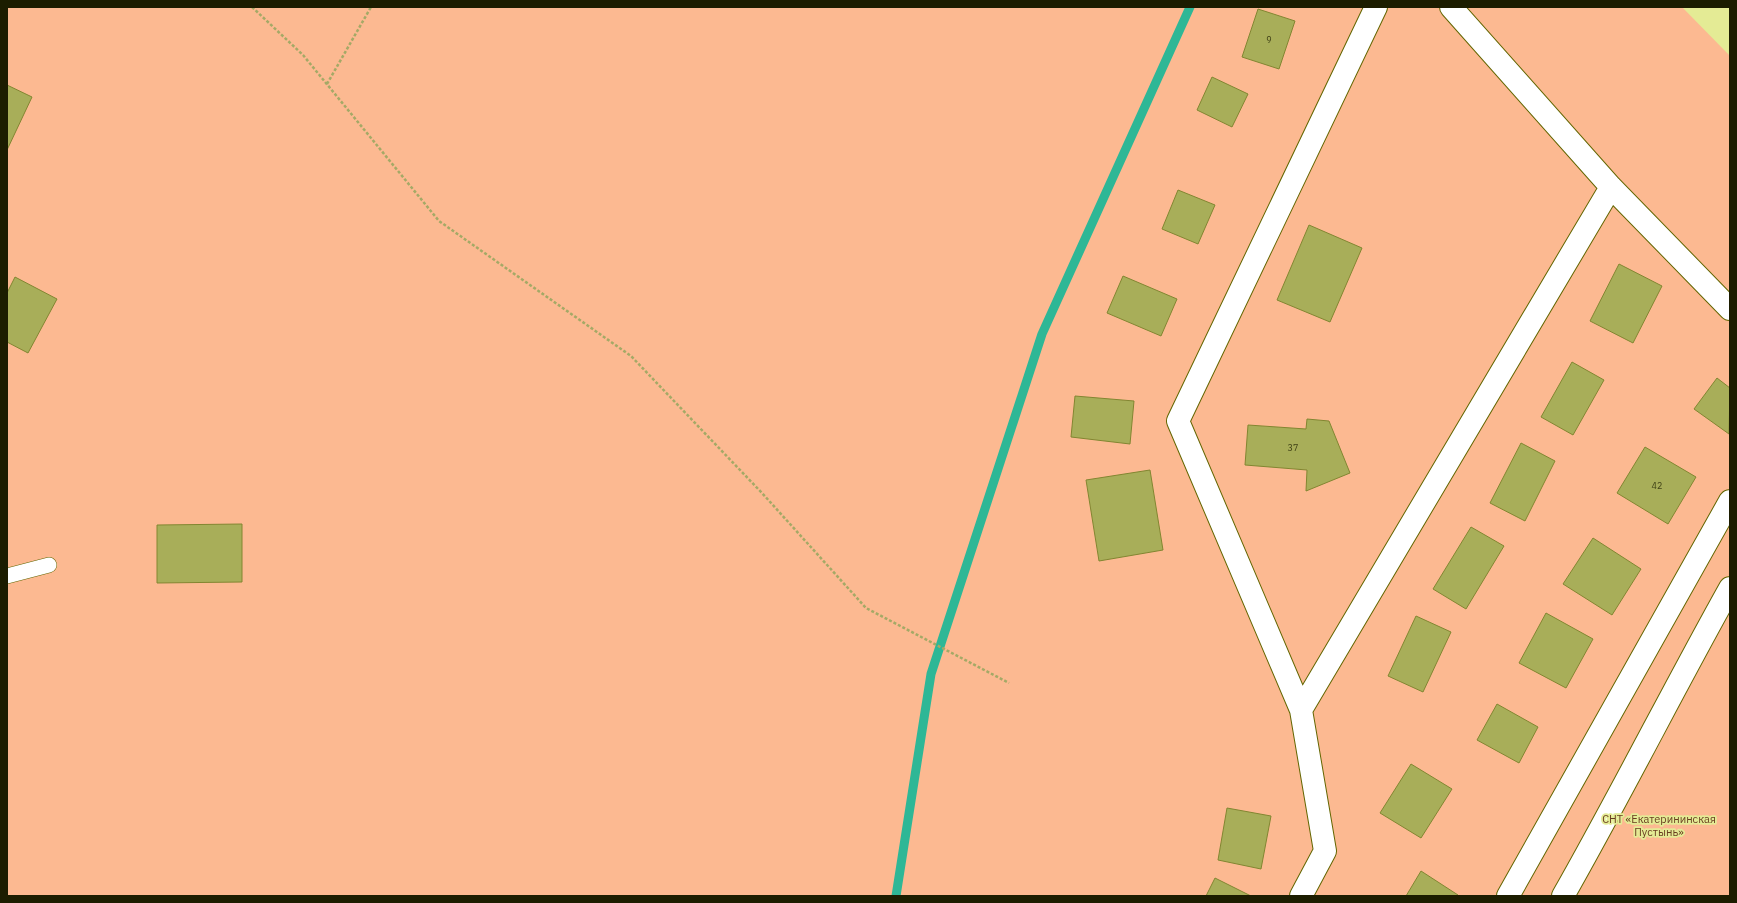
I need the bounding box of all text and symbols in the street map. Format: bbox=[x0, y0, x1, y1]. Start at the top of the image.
house number: 9 bbox=[1266, 34, 1272, 45]
house number: 37 bbox=[1288, 442, 1298, 453]
house number: 42 bbox=[1652, 480, 1662, 491]
park label: СНТ «Екатерининская Пустынь» bbox=[1602, 812, 1716, 839]

